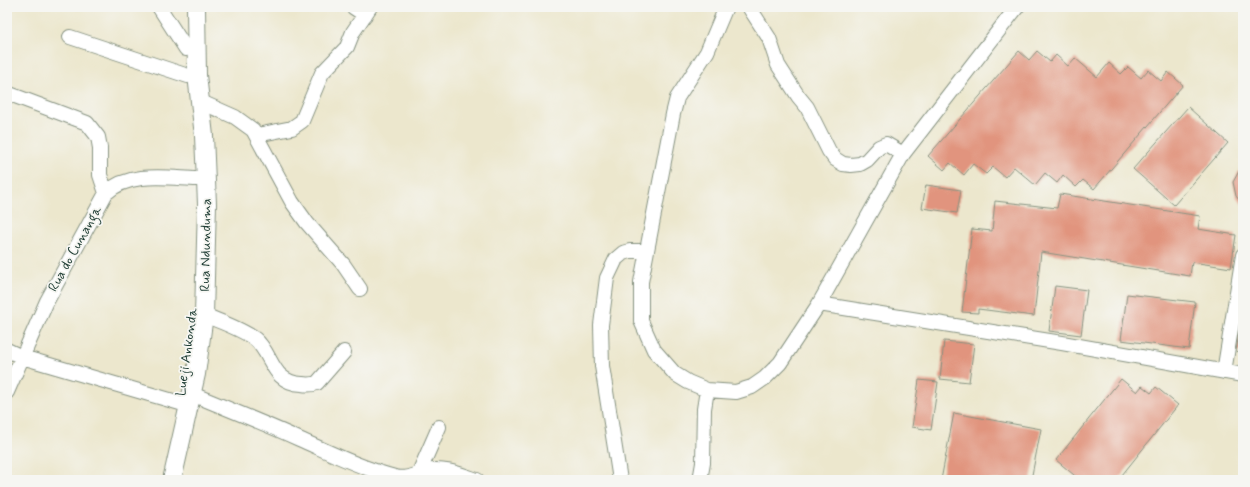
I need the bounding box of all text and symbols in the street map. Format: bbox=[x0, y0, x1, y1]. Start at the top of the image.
street label: Rua Ndunduma bbox=[196, 198, 216, 292]
street label: Rua do Cunanga bbox=[44, 203, 108, 296]
street label: Lueji Ankonda bbox=[172, 306, 202, 397]

